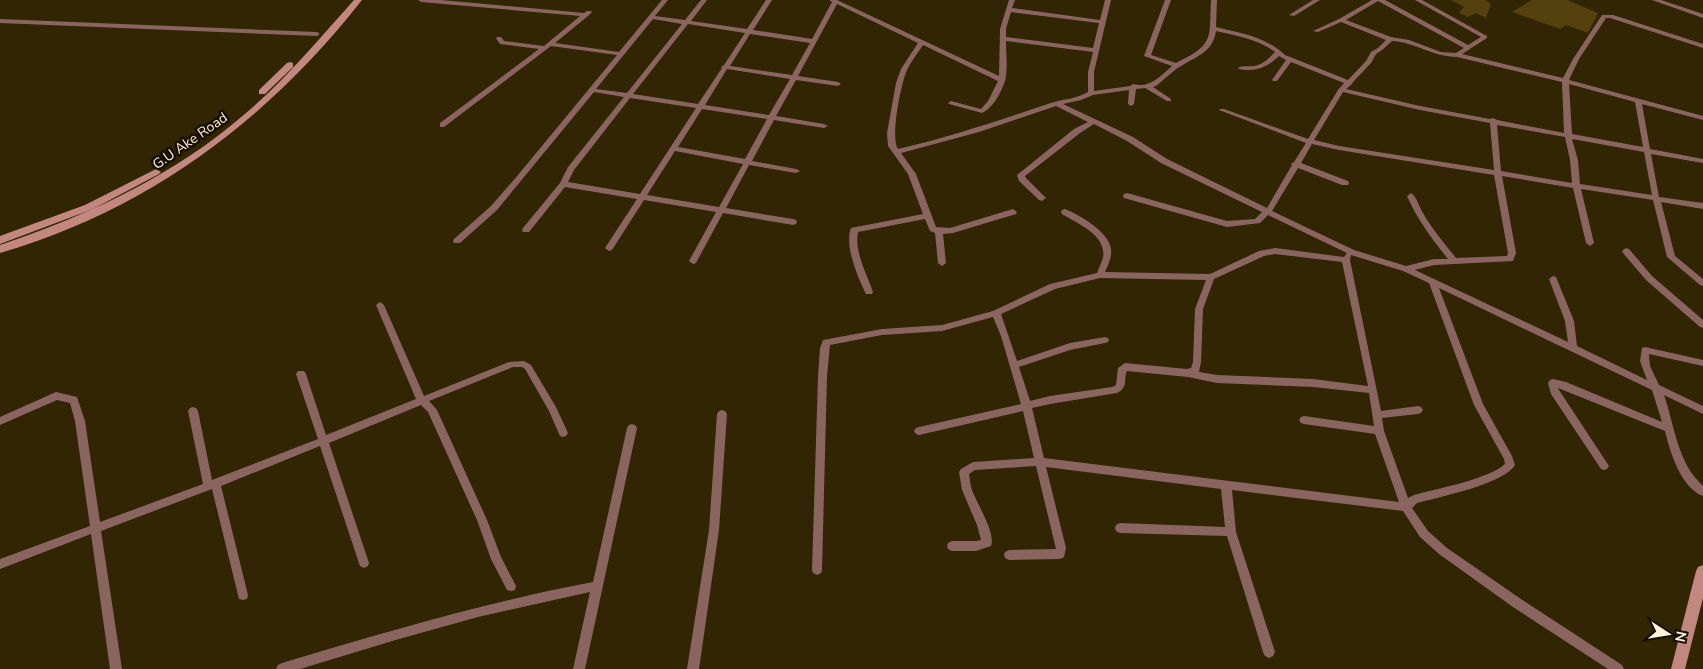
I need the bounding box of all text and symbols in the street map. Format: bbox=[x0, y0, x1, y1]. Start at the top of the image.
street label: G.U Ake Road bbox=[149, 108, 231, 174]
north arrow bbox=[1643, 609, 1693, 659]
text: N bbox=[1670, 629, 1691, 644]

